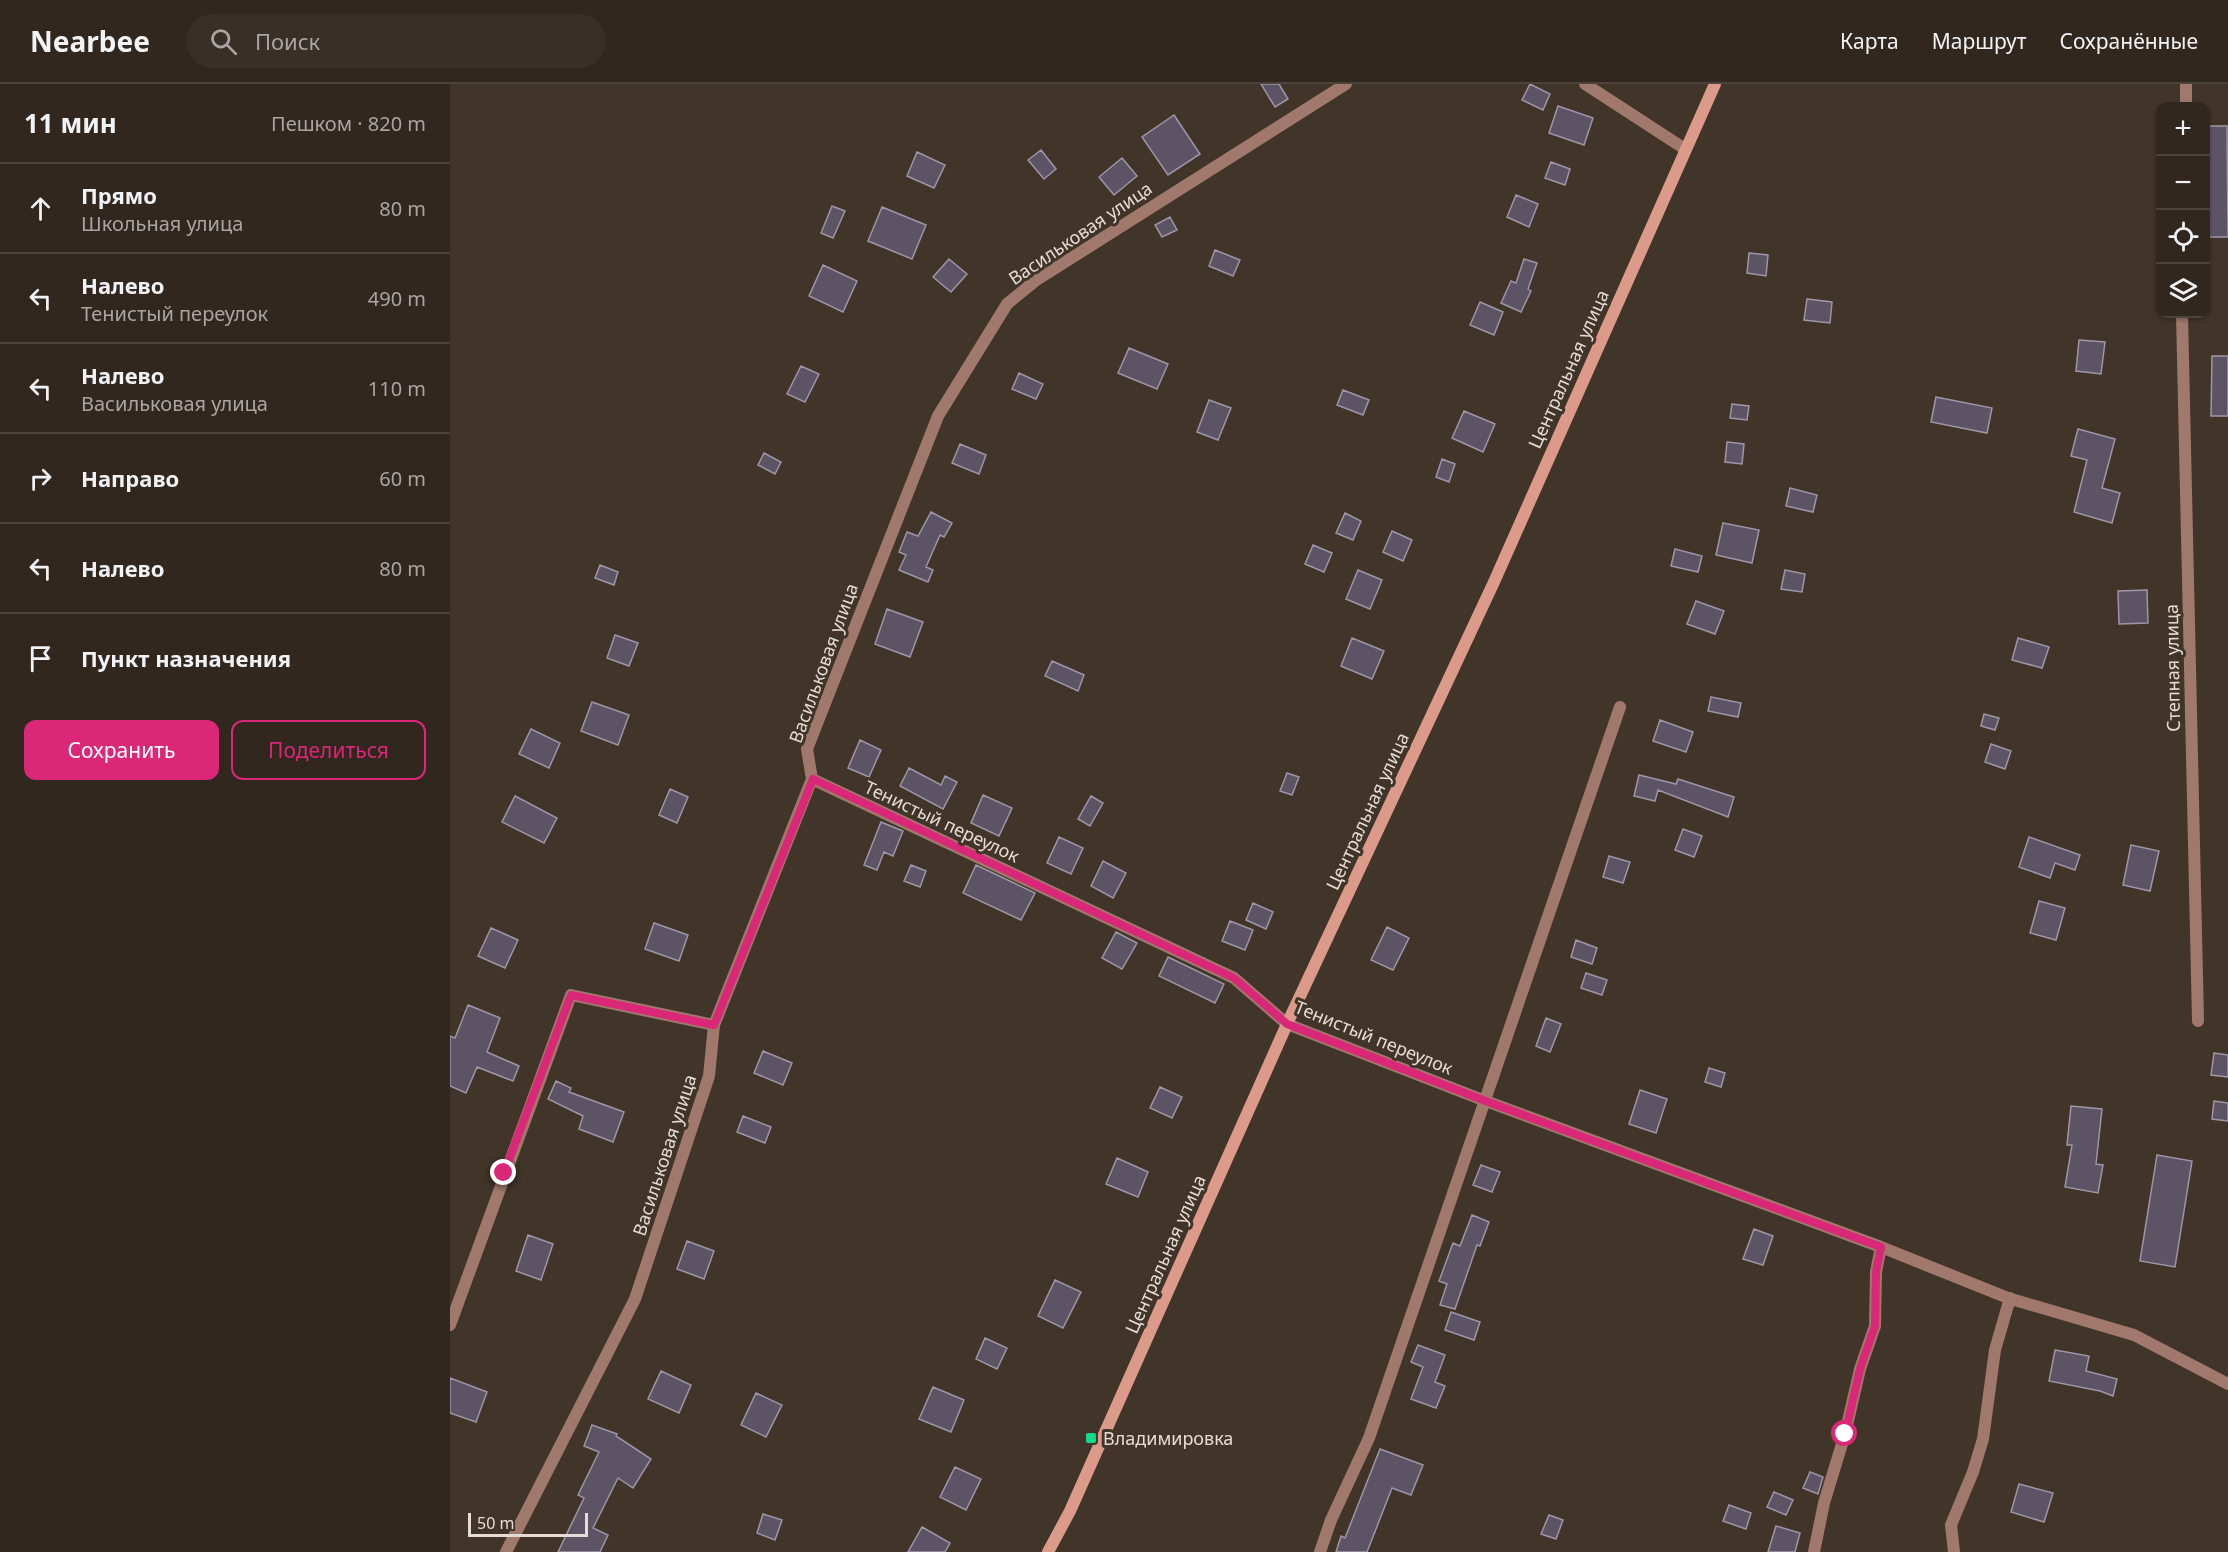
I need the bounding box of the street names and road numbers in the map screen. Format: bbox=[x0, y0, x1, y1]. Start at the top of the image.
street label: Васильковая улица bbox=[1004, 176, 1156, 290]
street label: Центральная улица bbox=[1522, 286, 1614, 452]
street label: Васильковая улица bbox=[783, 580, 863, 746]
street label: Степная улица bbox=[2159, 604, 2185, 732]
street label: Центральная улица bbox=[1320, 728, 1414, 894]
street label: Тенистый переулок bbox=[861, 775, 1024, 868]
street label: Тенистый переулок bbox=[1291, 994, 1457, 1080]
street label: Васильковая улица bbox=[627, 1071, 701, 1239]
street label: Центральная улица bbox=[1119, 1171, 1211, 1337]

